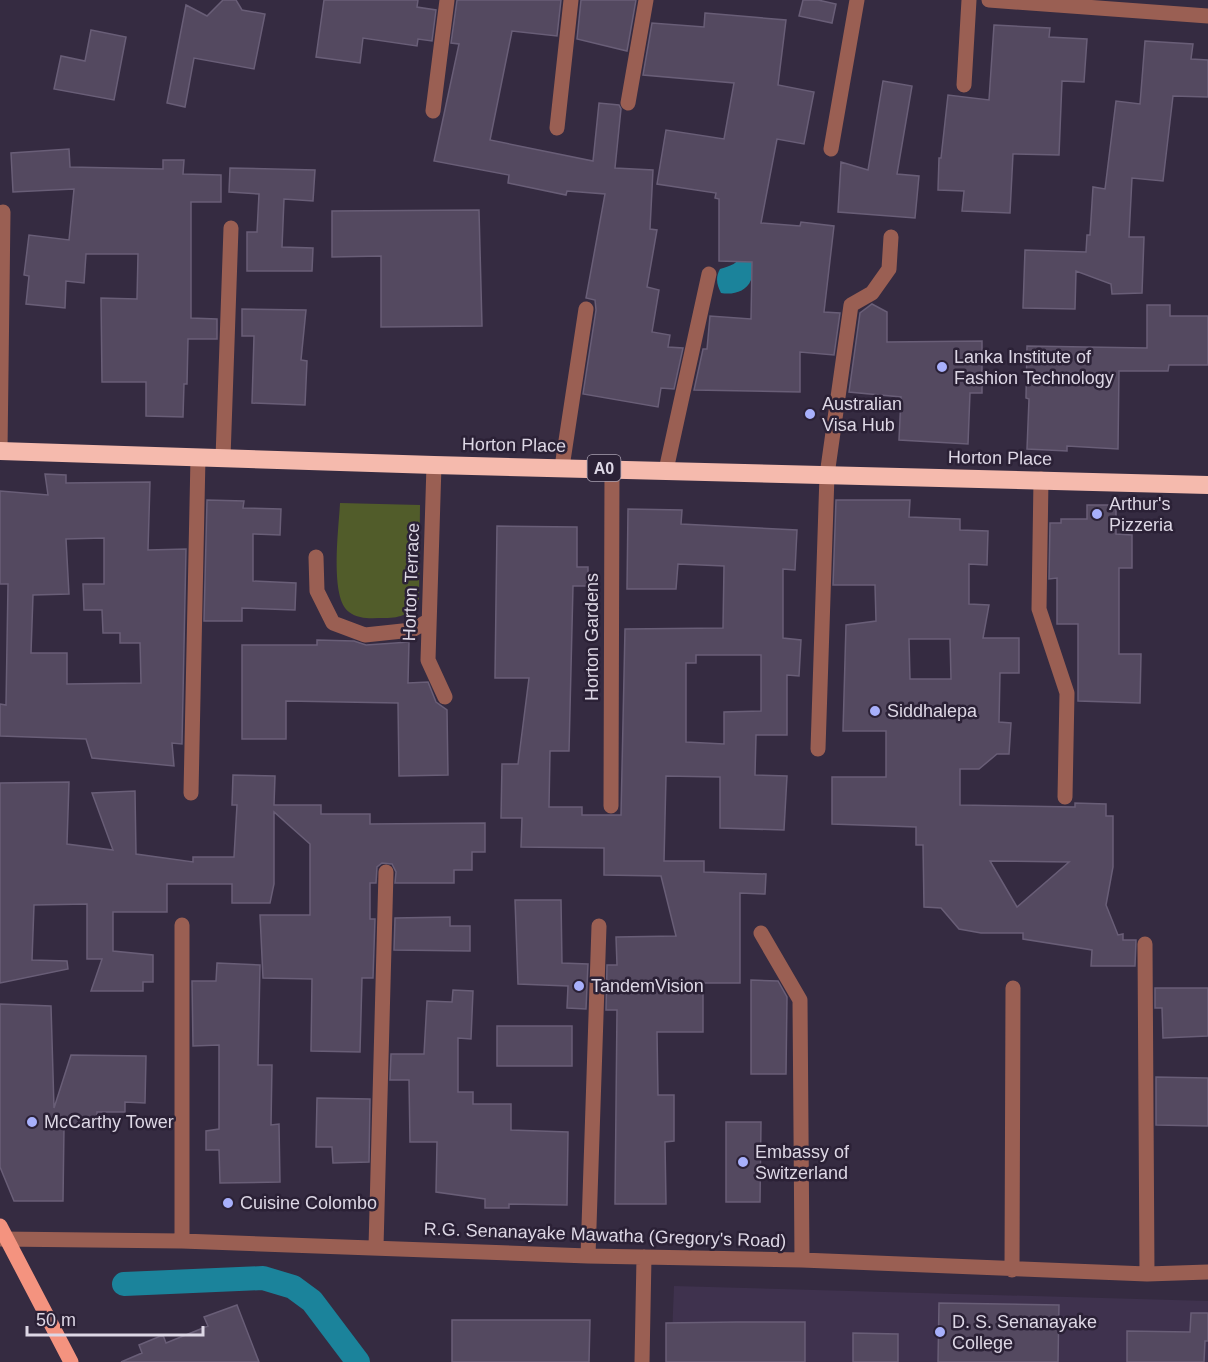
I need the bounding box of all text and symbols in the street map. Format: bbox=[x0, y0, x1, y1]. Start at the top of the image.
place label: Lanka Institute of Fashion Technology bbox=[954, 347, 1114, 388]
marker: Lanka Institute of Fashion Technology bbox=[935, 360, 949, 374]
place label: Australian Visa Hub bbox=[822, 394, 902, 435]
marker: Australian Visa Hub bbox=[803, 407, 817, 421]
street label: Horton Place bbox=[462, 434, 566, 456]
street label: Horton Place bbox=[948, 447, 1052, 469]
road number: A0 bbox=[588, 455, 620, 481]
place label: Arthur's Pizzeria bbox=[1109, 494, 1174, 535]
marker: Arthur's Pizzeria bbox=[1090, 507, 1104, 521]
street label: Horton Terrace bbox=[399, 522, 423, 642]
street label: Horton Gardens bbox=[582, 573, 602, 701]
place label: Siddhalepa bbox=[887, 701, 978, 721]
marker: Siddhalepa bbox=[868, 704, 882, 718]
place label: TandemVision bbox=[591, 976, 704, 996]
marker: TandemVision bbox=[572, 979, 586, 993]
place label: McCarthy Tower bbox=[44, 1112, 174, 1132]
marker: McCarthy Tower bbox=[25, 1115, 39, 1129]
place label: Embassy of Switzerland bbox=[755, 1142, 850, 1183]
marker: Embassy of Switzerland bbox=[736, 1155, 750, 1169]
place label: Cuisine Colombo bbox=[240, 1193, 377, 1213]
marker: Cuisine Colombo bbox=[221, 1196, 235, 1210]
street label: R.G. Senanayake Mawatha (Gregory's Road) bbox=[423, 1219, 787, 1251]
scale bar bbox=[27, 1299, 202, 1337]
text: 50 m bbox=[36, 1310, 76, 1330]
place label: D. S. Senanayake College bbox=[952, 1312, 1097, 1353]
marker: D. S. Senanayake College bbox=[933, 1325, 947, 1339]

